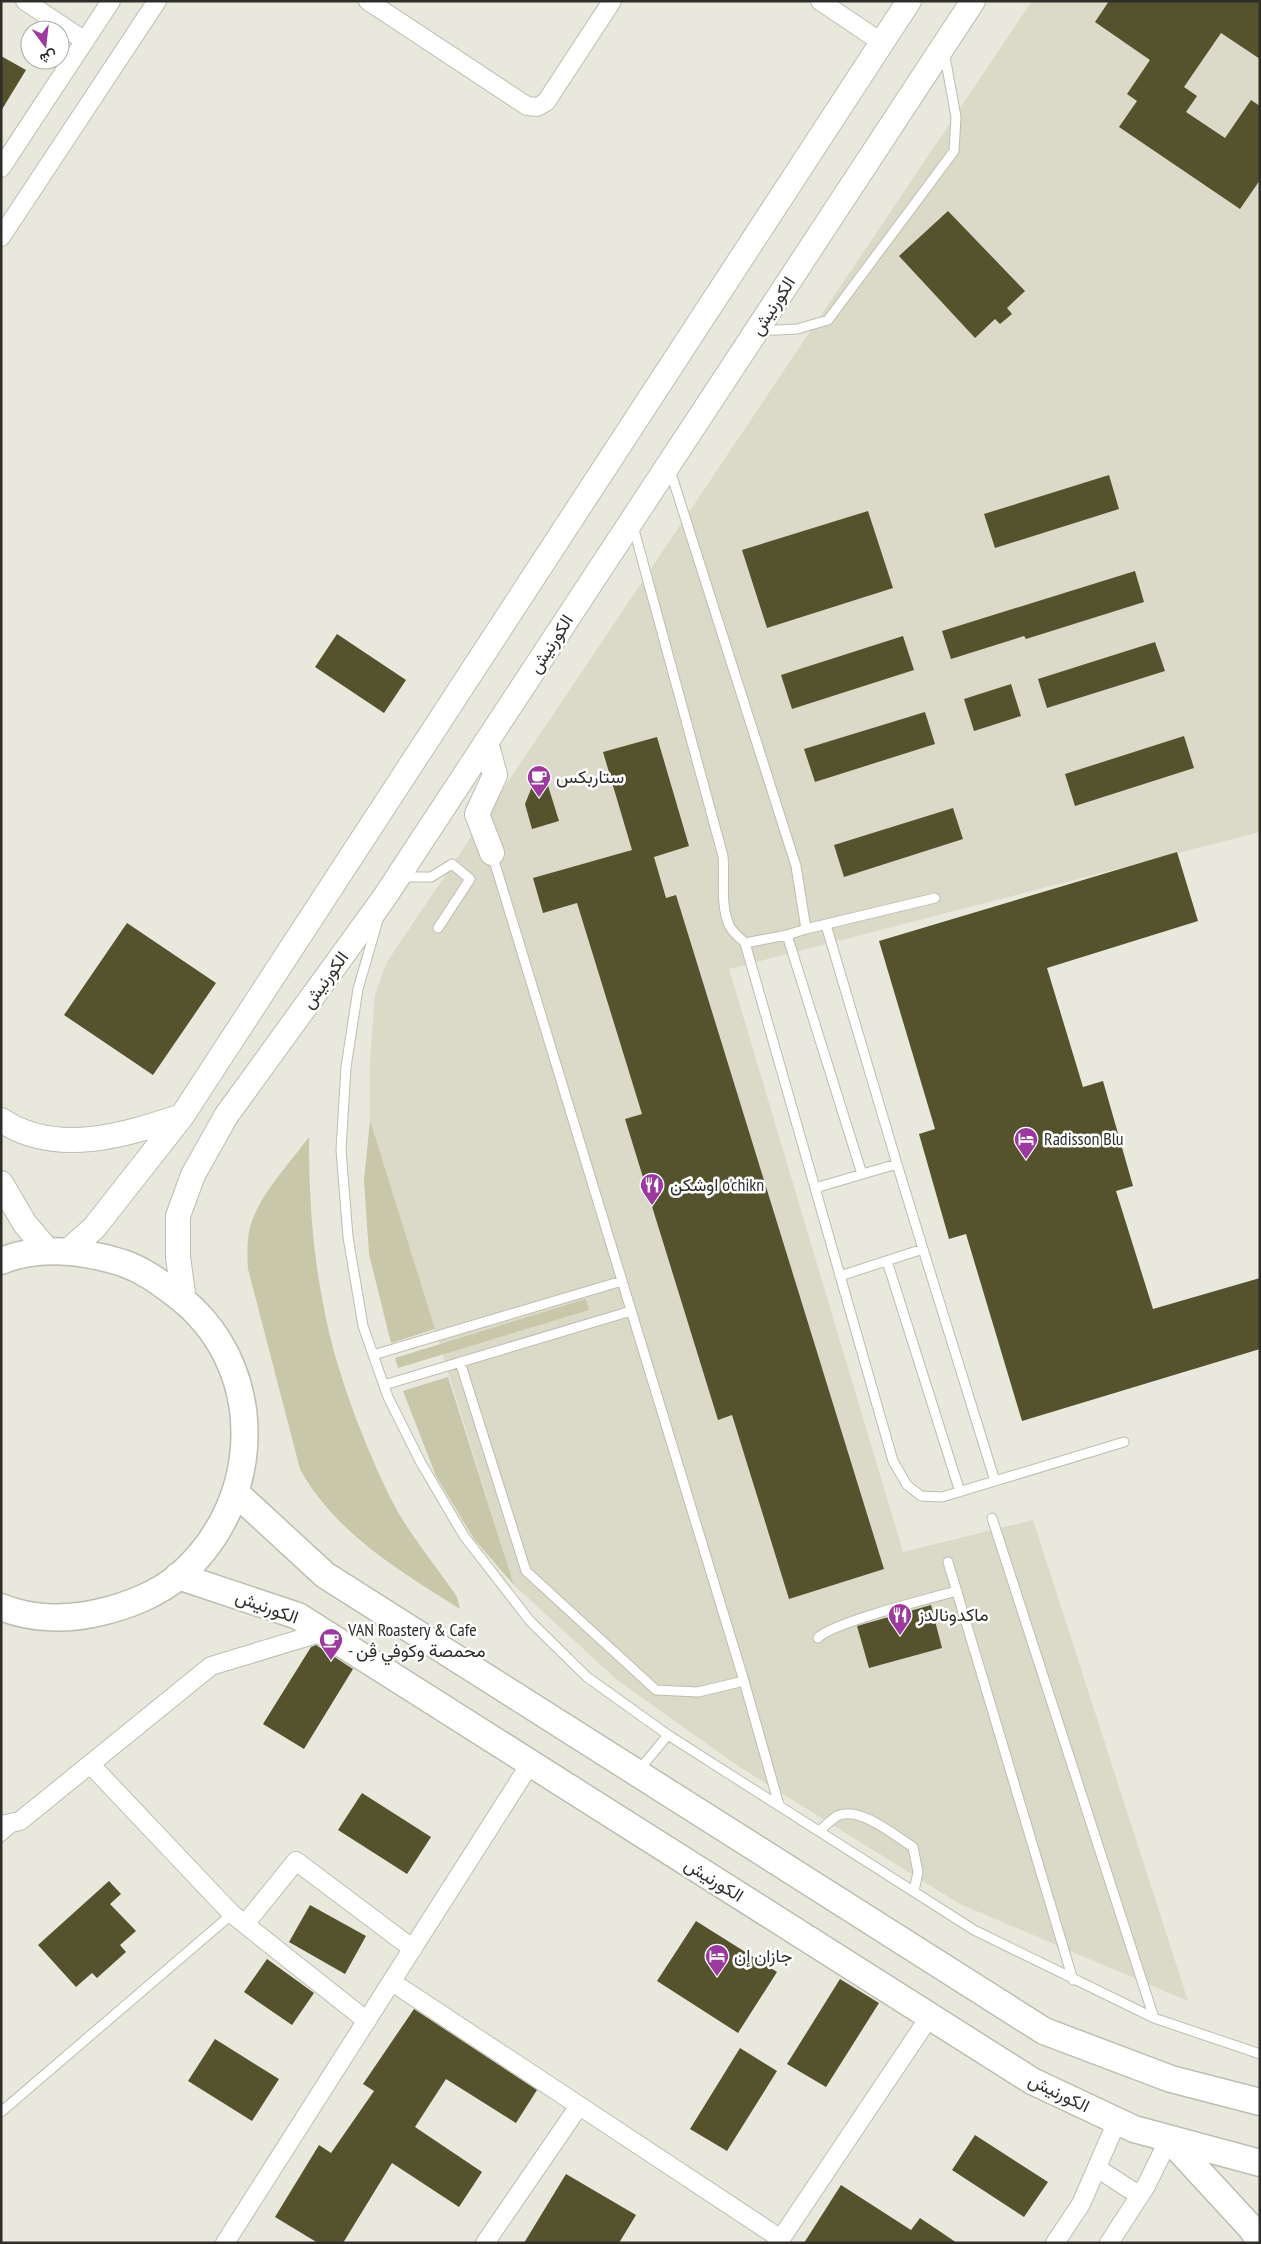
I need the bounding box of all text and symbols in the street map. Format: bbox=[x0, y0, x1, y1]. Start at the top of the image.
north arrow bbox=[20, 20, 70, 70]
text: ش bbox=[38, 47, 59, 68]
street label: الكورنيش bbox=[745, 272, 800, 339]
street label: الكورنيش bbox=[523, 610, 578, 677]
cafe icon: ستاربكس bbox=[526, 764, 552, 798]
place label: ستاربكس bbox=[556, 765, 624, 788]
street label: الكورنيش bbox=[296, 946, 353, 1013]
hotel icon: Radisson Blu bbox=[1013, 1126, 1039, 1160]
place label: Radisson Blu bbox=[1044, 1127, 1124, 1150]
restaurant icon: اوشكن o'chikn bbox=[639, 1172, 665, 1206]
place label: اوشكن o'chikn bbox=[670, 1173, 764, 1196]
street label: الكورنيش bbox=[232, 1585, 302, 1629]
restaurant icon: ماكدونالدز bbox=[887, 1602, 913, 1636]
place label: ماكدونالدز bbox=[917, 1603, 989, 1626]
place label: VAN Roastery & Cafe - محمصة وكوفي ڤِن bbox=[347, 1618, 486, 1666]
cafe icon: VAN Roastery & Cafe - محمصة وكوفي ڤِن bbox=[318, 1627, 344, 1661]
street label: الكورنيش bbox=[680, 1852, 748, 1907]
hotel icon: جازان إن bbox=[704, 1943, 730, 1977]
place label: جازان إن bbox=[734, 1944, 792, 1968]
street label: الكورنيش bbox=[1025, 2068, 1094, 2117]

